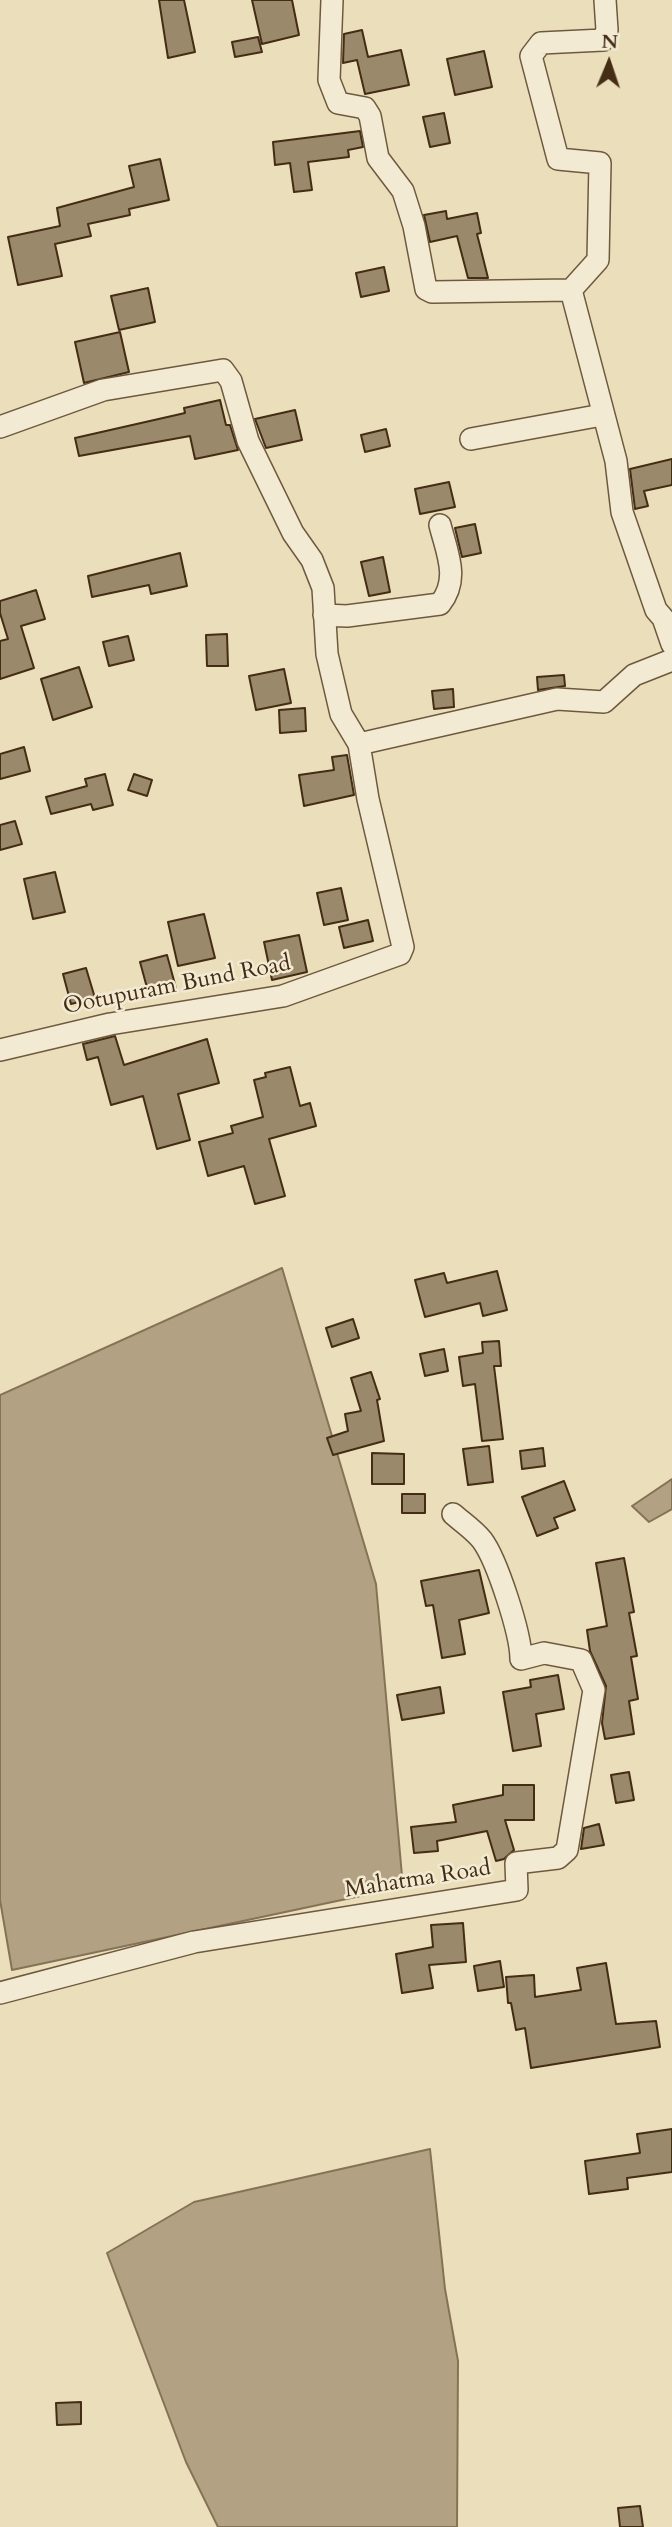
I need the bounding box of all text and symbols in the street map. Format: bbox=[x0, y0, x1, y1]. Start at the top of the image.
north arrow bbox=[574, 28, 644, 98]
text: N bbox=[601, 29, 618, 55]
street label: Ootupuram Bund Road bbox=[61, 950, 293, 1022]
street label: Mahatma Road bbox=[343, 1855, 493, 1905]

